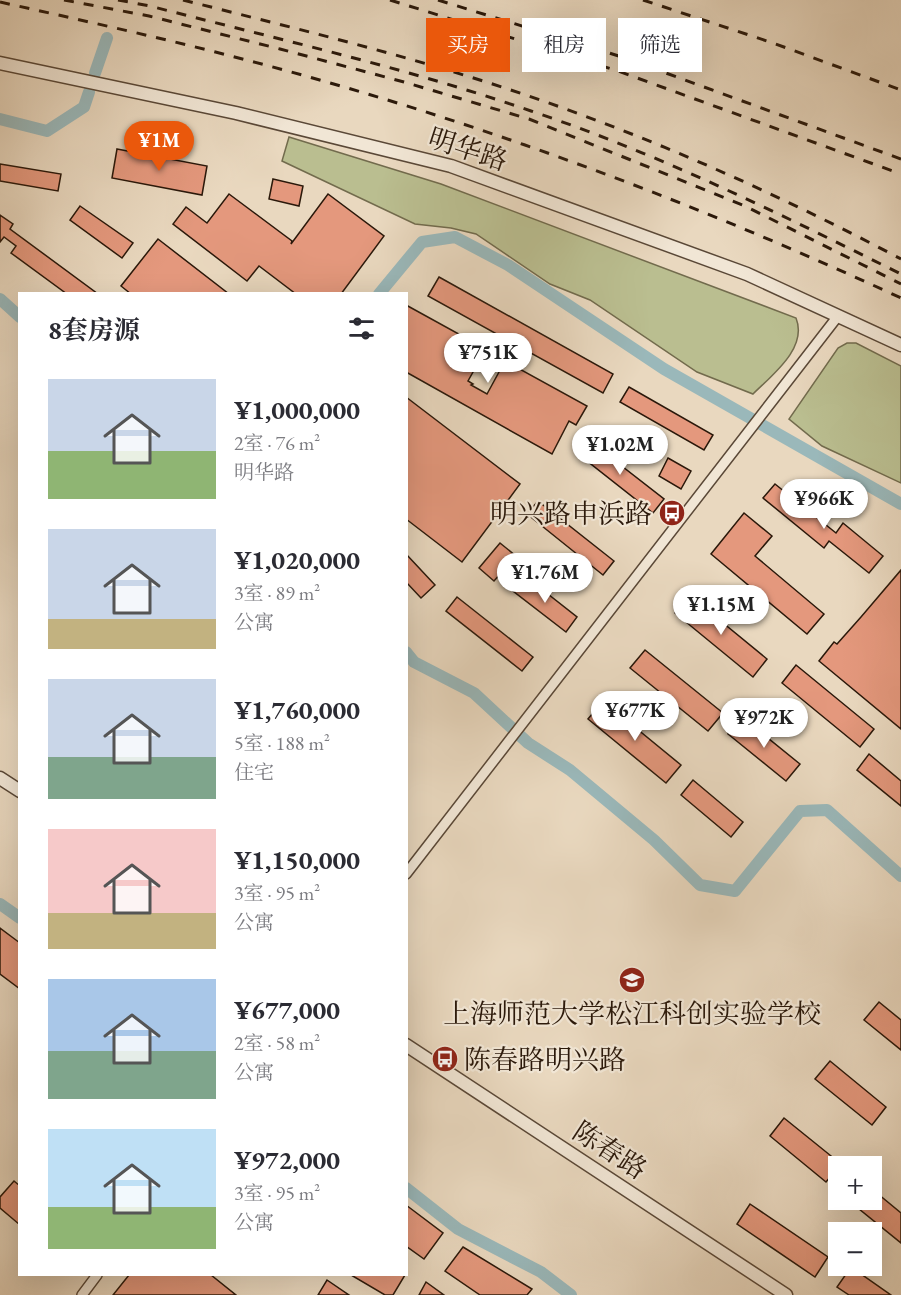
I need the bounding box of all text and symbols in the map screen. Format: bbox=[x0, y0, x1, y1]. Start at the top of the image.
chip: 买房 bbox=[426, 18, 510, 72]
chip: 租房 bbox=[522, 18, 606, 72]
chip: 筛选 bbox=[618, 18, 702, 72]
street label: 明华路 bbox=[424, 120, 512, 178]
pin: ¥1M bbox=[130, 121, 188, 172]
text: ¥1M bbox=[138, 127, 180, 153]
icon: filters bbox=[345, 312, 378, 345]
text: 8套房源 bbox=[48, 313, 140, 347]
pin: ¥751K bbox=[446, 333, 530, 384]
text: ¥751K bbox=[458, 339, 518, 365]
text: ¥1,000,000 bbox=[234, 393, 360, 427]
icon: home bbox=[96, 403, 168, 475]
pin: ¥1.02M bbox=[571, 425, 669, 476]
text: 2室 · 76 m² bbox=[234, 430, 320, 456]
text: ¥1.02M bbox=[586, 431, 654, 457]
text: 明华路 bbox=[234, 459, 294, 485]
pin: ¥966K bbox=[782, 479, 866, 530]
text: ¥966K bbox=[794, 485, 854, 511]
place label: 明兴路申浜路 bbox=[490, 496, 652, 531]
bus stop icon: 明兴路申浜路 bbox=[657, 498, 687, 528]
text: ¥1,020,000 bbox=[234, 543, 360, 577]
icon: home bbox=[96, 553, 168, 625]
pin: ¥1.76M bbox=[496, 553, 594, 604]
text: ¥1.76M bbox=[511, 559, 579, 585]
text: 3室 · 89 m² bbox=[234, 580, 320, 606]
pin: ¥1.15M bbox=[672, 585, 770, 636]
text: ¥1.15M bbox=[687, 591, 755, 617]
text: 公寓 bbox=[234, 609, 274, 635]
pin: ¥677K bbox=[593, 691, 677, 742]
text: ¥1,760,000 bbox=[234, 693, 360, 727]
text: ¥677K bbox=[605, 697, 665, 723]
pin: ¥972K bbox=[722, 698, 806, 749]
icon: home bbox=[96, 703, 168, 775]
text: ¥972K bbox=[734, 704, 794, 730]
text: 5室 · 188 m² bbox=[234, 730, 330, 756]
text: 住宅 bbox=[234, 759, 274, 785]
text: ¥1,150,000 bbox=[234, 843, 360, 877]
icon: home bbox=[96, 853, 168, 925]
text: 3室 · 95 m² bbox=[234, 880, 320, 906]
text: 公寓 bbox=[234, 909, 274, 935]
school or university icon: 上海师范大学松江科创实验学校 bbox=[617, 965, 647, 995]
text: ¥677,000 bbox=[234, 993, 340, 1027]
place label: 上海师范大学松江科创实验学校 bbox=[443, 996, 821, 1031]
icon: home bbox=[96, 1003, 168, 1075]
text: 2室 · 58 m² bbox=[234, 1030, 320, 1056]
place label: 陈春路明兴路 bbox=[464, 1042, 626, 1077]
bus stop icon: 陈春路明兴路 bbox=[430, 1044, 460, 1074]
text: 公寓 bbox=[234, 1059, 274, 1085]
street label: 陈春路 bbox=[567, 1113, 653, 1187]
text: ¥972,000 bbox=[234, 1143, 340, 1177]
icon: home bbox=[96, 1153, 168, 1225]
map controls bbox=[828, 1156, 882, 1276]
button: + bbox=[828, 1156, 882, 1210]
text: 3室 · 95 m² bbox=[234, 1180, 320, 1206]
text: 公寓 bbox=[234, 1209, 274, 1235]
button: − bbox=[828, 1222, 882, 1276]

